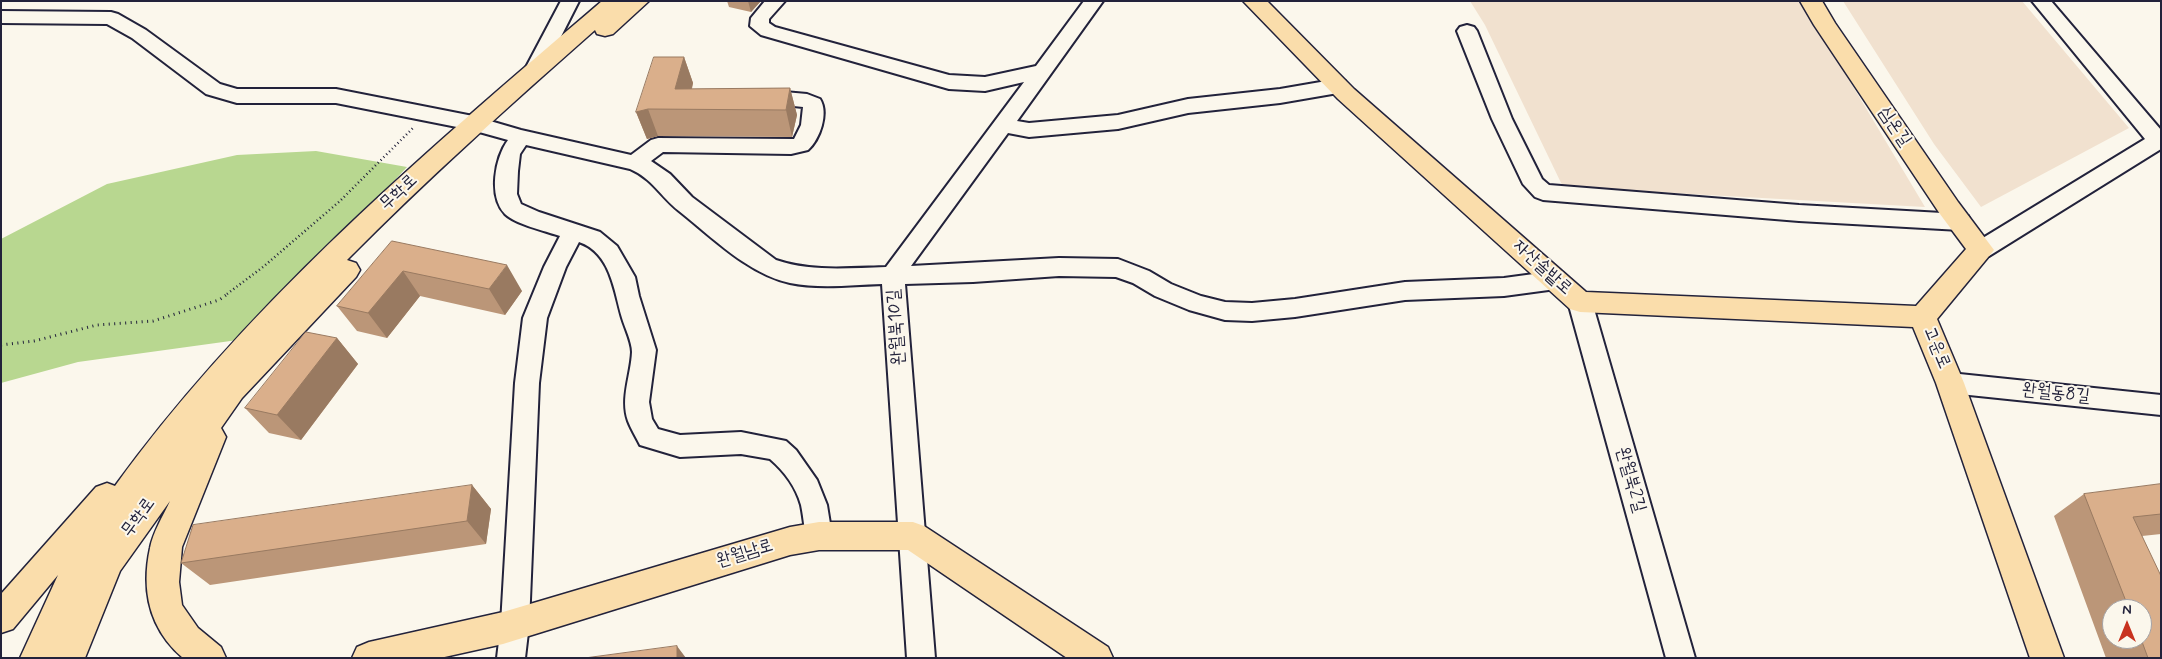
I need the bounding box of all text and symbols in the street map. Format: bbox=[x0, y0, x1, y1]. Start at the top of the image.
street label: 심온길 bbox=[1873, 103, 1915, 151]
street label: 무학로 bbox=[376, 170, 422, 216]
street label: 자산솔밭로 bbox=[1508, 236, 1576, 300]
street label: 완월북10길 bbox=[884, 288, 910, 366]
street label: 고운로 bbox=[1918, 324, 1954, 372]
street label: 완월동8길 bbox=[2021, 380, 2091, 408]
street label: 완월북2길 bbox=[1610, 445, 1650, 515]
street label: 무학로 bbox=[117, 494, 161, 542]
street label: 완월남로 bbox=[714, 535, 776, 573]
north arrow bbox=[2102, 599, 2152, 649]
text: N bbox=[2122, 601, 2132, 619]

